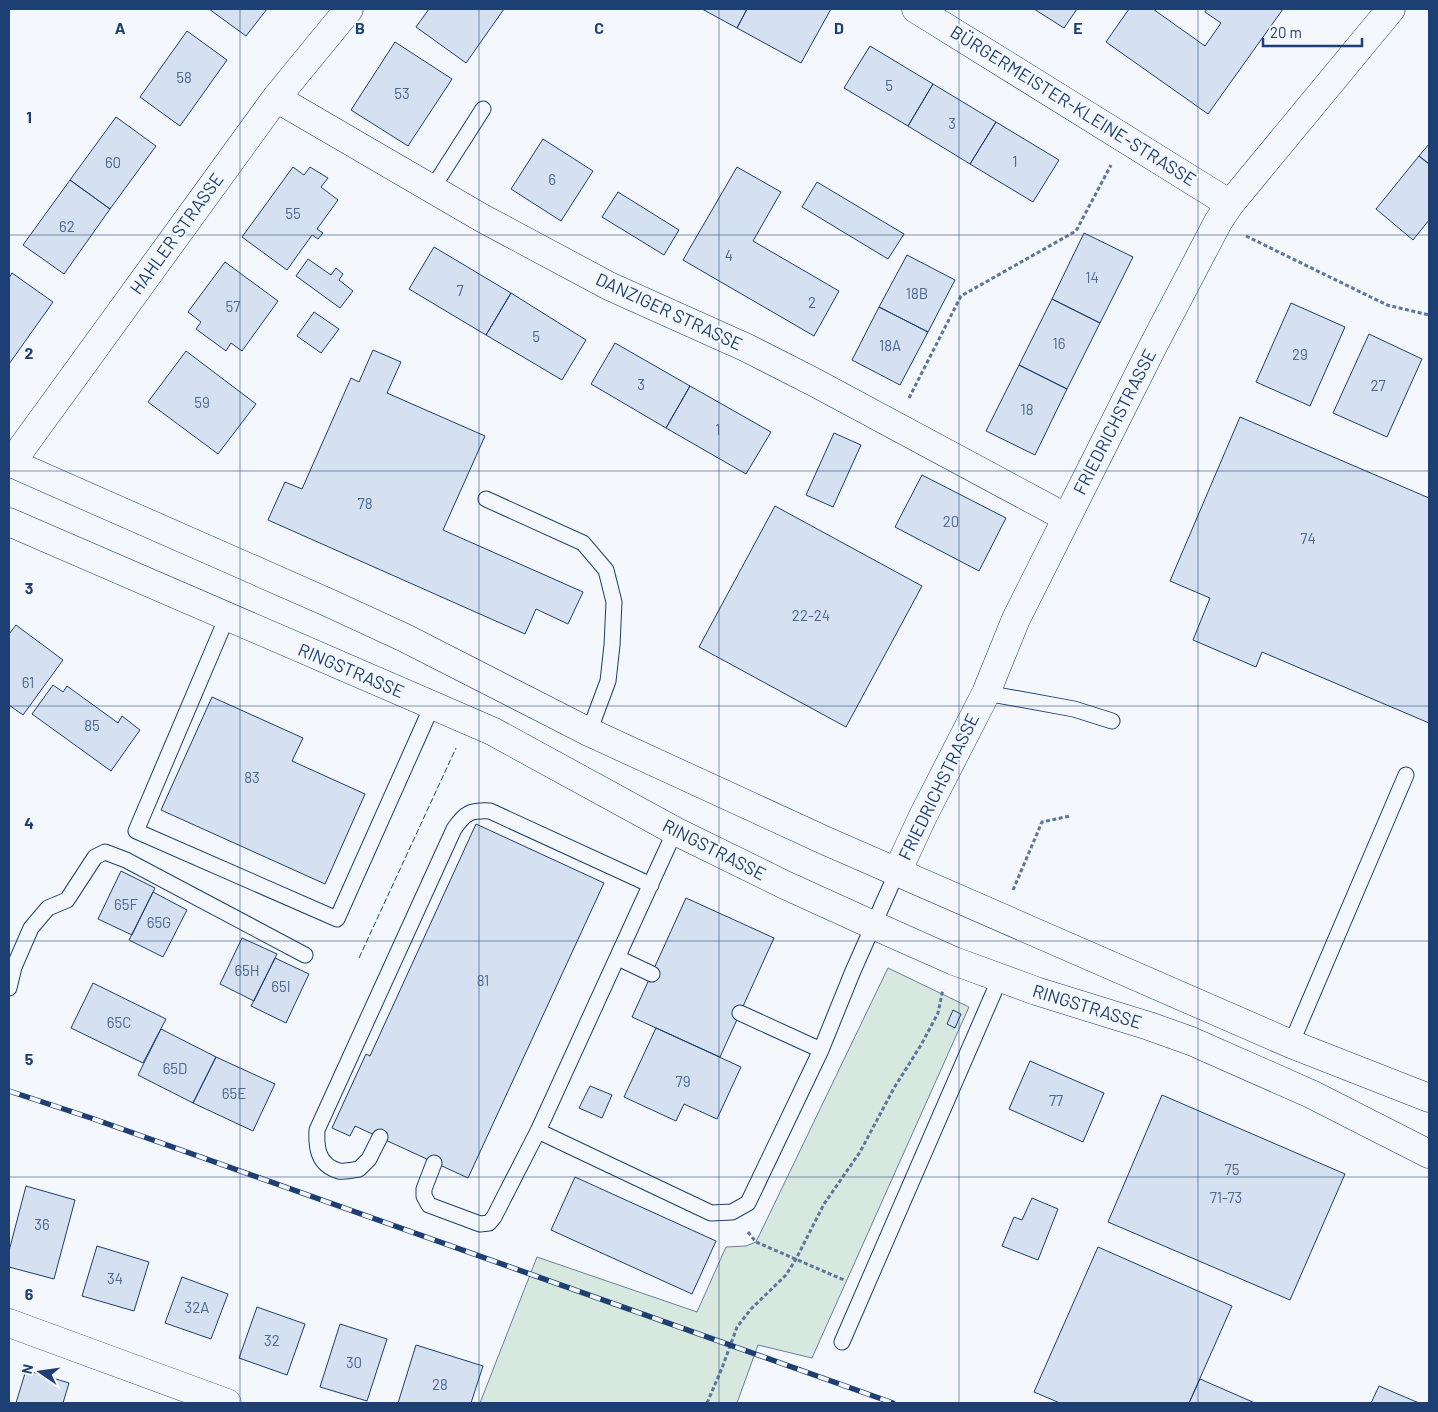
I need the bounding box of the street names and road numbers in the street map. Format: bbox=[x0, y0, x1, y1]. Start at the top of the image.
street label: BÜRGERMEISTER-KLEINE-STRASSE bbox=[946, 21, 1200, 191]
street label: HAHLER STRASSE bbox=[125, 168, 228, 298]
street label: DANZIGER STRASSE bbox=[593, 267, 746, 355]
street label: FRIEDRICHSTRASSE bbox=[1068, 345, 1160, 498]
street label: RINGSTRASSE bbox=[295, 638, 408, 702]
street label: FRIEDRICHSTRASSE bbox=[893, 710, 983, 864]
street label: RINGSTRASSE bbox=[659, 814, 770, 885]
street label: RINGSTRASSE bbox=[1030, 979, 1145, 1033]

